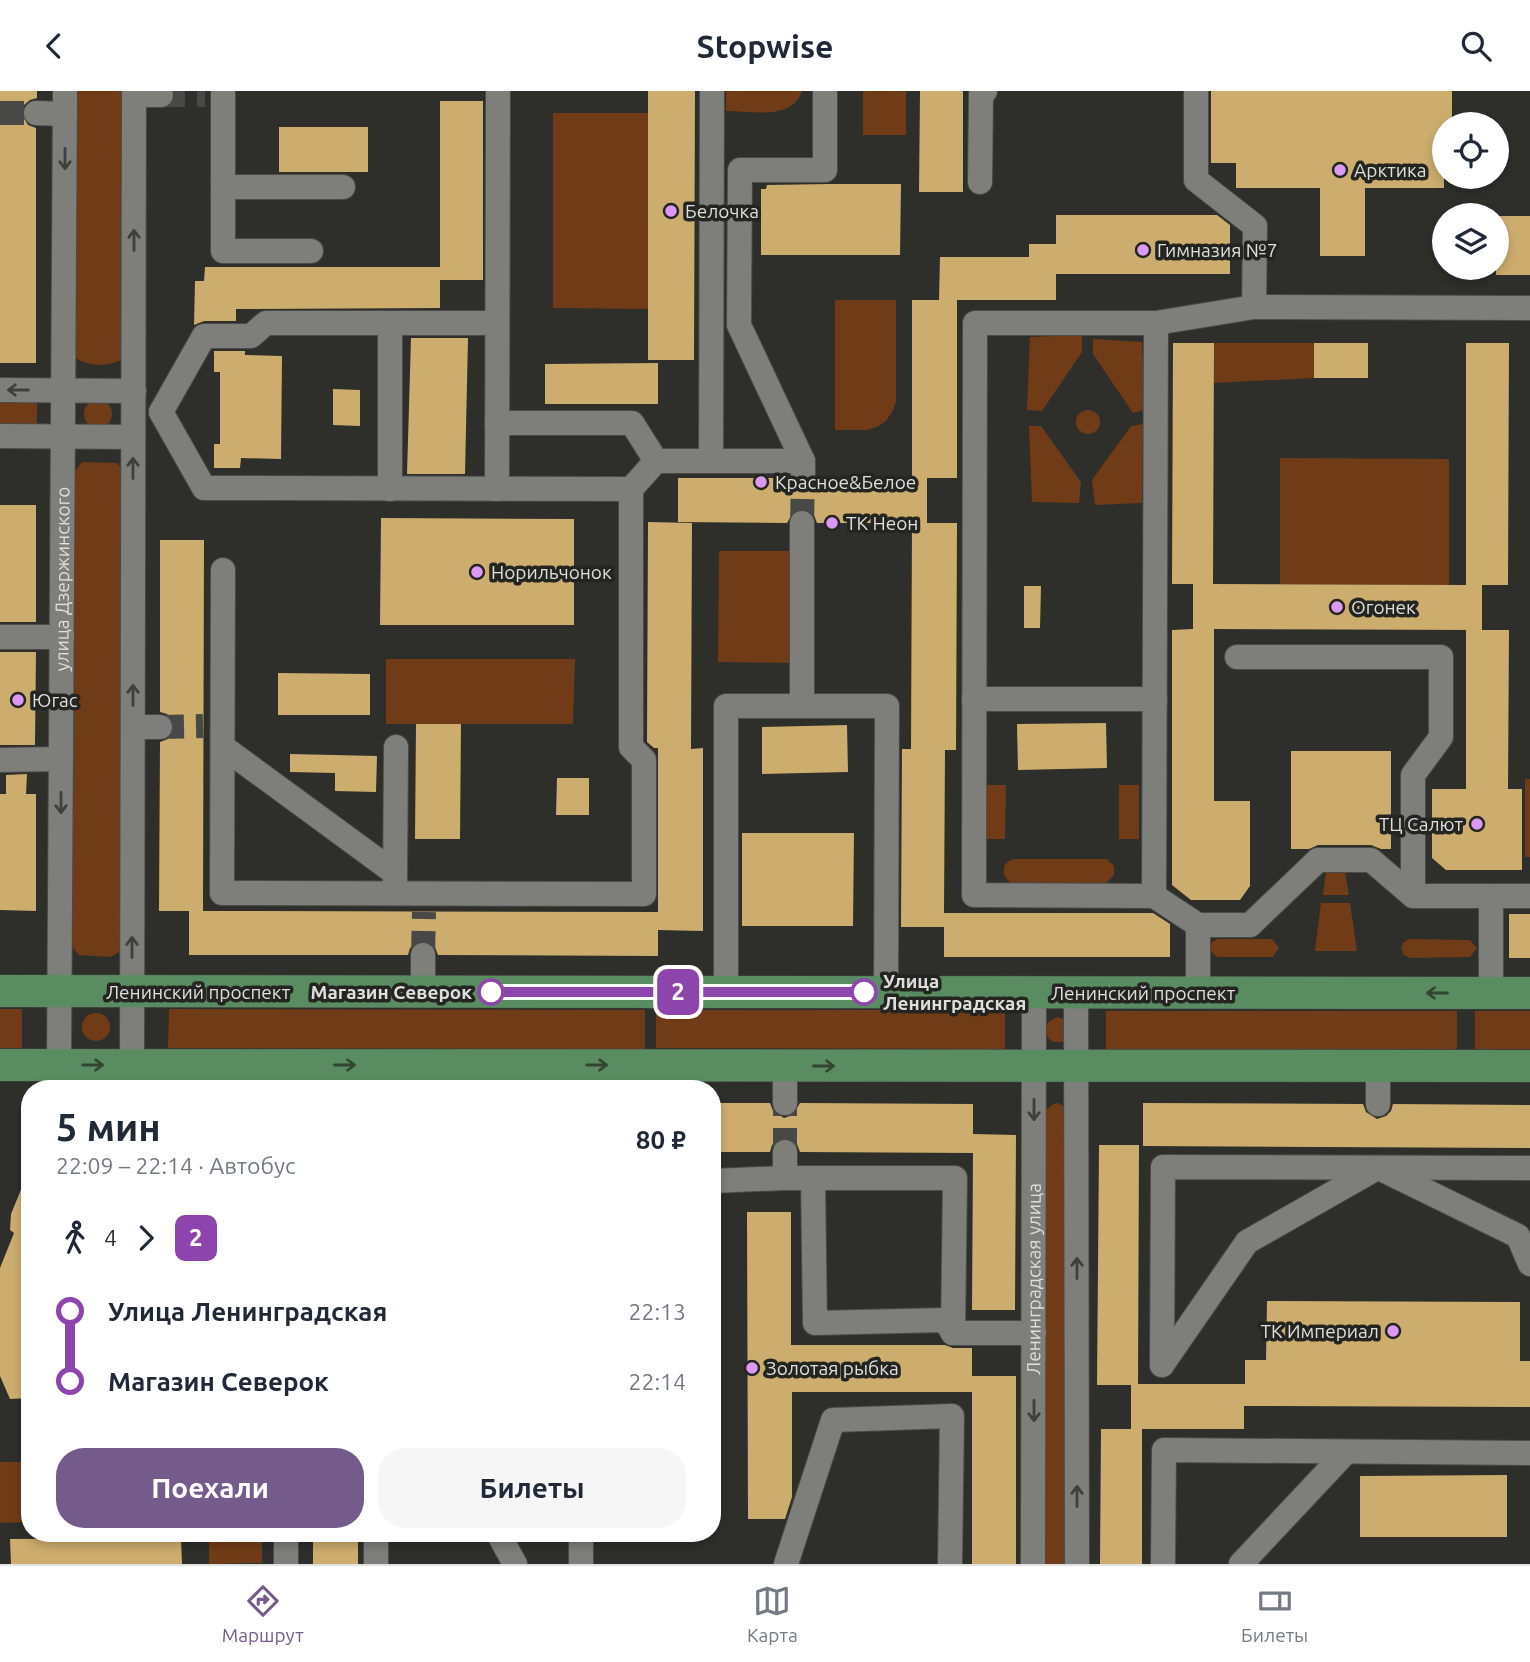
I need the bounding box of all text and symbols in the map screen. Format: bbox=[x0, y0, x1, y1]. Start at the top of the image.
icon: back bbox=[35, 27, 73, 65]
icon: search bbox=[1457, 27, 1495, 65]
text: Stopwise bbox=[696, 28, 834, 64]
map controls bbox=[1432, 112, 1509, 280]
button: locate bbox=[1432, 112, 1509, 189]
one-way arrow bbox=[58, 147, 72, 170]
place label: Арктика bbox=[1354, 159, 1427, 181]
marker: Арктика bbox=[1332, 162, 1348, 178]
place label: Белочка bbox=[685, 200, 759, 222]
marker: Белочка bbox=[663, 203, 679, 219]
button: layers bbox=[1432, 203, 1509, 280]
one-way arrow bbox=[127, 229, 141, 252]
place label: Гимназия №7 bbox=[1157, 239, 1277, 261]
marker: Гимназия №7 bbox=[1135, 242, 1151, 258]
one-way arrow bbox=[7, 383, 30, 397]
one-way arrow bbox=[126, 457, 140, 480]
place label: Красное&Белое bbox=[775, 471, 916, 493]
marker: Красное&Белое bbox=[753, 474, 769, 490]
street label: улица Дзержинского bbox=[50, 487, 74, 671]
place label: ТК Неон bbox=[846, 512, 918, 534]
marker: ТК Неон bbox=[824, 515, 840, 531]
place label: Норильчонок bbox=[491, 561, 612, 583]
marker: Норильчонок bbox=[469, 564, 485, 580]
place label: Огонек bbox=[1351, 596, 1416, 618]
marker: Огонек bbox=[1329, 599, 1345, 615]
one-way arrow bbox=[126, 684, 140, 707]
place label: Югас bbox=[32, 689, 78, 711]
marker: Югас bbox=[10, 692, 26, 708]
one-way arrow bbox=[54, 791, 68, 814]
place label: ТЦ Салют bbox=[1379, 813, 1464, 835]
marker: ТЦ Салют bbox=[1469, 816, 1485, 832]
one-way arrow bbox=[125, 936, 139, 959]
line badge: 2 bbox=[655, 969, 701, 1015]
place label: Улица Ленинградская bbox=[883, 970, 1026, 1014]
text: 2 bbox=[671, 978, 685, 1005]
marker: Магазин Северок bbox=[478, 979, 504, 1005]
marker: Улица Ленинградская bbox=[851, 979, 877, 1005]
street label: Ленинский проспект bbox=[106, 981, 291, 1003]
place label: Магазин Северок bbox=[311, 981, 472, 1003]
street label: Ленинский проспект bbox=[1051, 982, 1236, 1004]
one-way arrow bbox=[1426, 986, 1449, 1000]
one-way arrow bbox=[81, 1058, 104, 1072]
one-way arrow bbox=[333, 1058, 356, 1072]
one-way arrow bbox=[585, 1058, 608, 1072]
one-way arrow bbox=[812, 1059, 835, 1073]
one-way arrow bbox=[1027, 1098, 1041, 1121]
text: 5 мин bbox=[56, 1106, 161, 1148]
text: 80 ₽ bbox=[636, 1125, 686, 1154]
text: 22:09 – 22:14 · Автобус bbox=[56, 1153, 296, 1178]
street label: Ленинградская улица bbox=[1022, 1183, 1045, 1375]
icon: walk bbox=[56, 1219, 94, 1257]
icon: forward bbox=[127, 1219, 165, 1257]
text: 2 bbox=[189, 1224, 203, 1251]
text: 4 bbox=[104, 1225, 117, 1250]
one-way arrow bbox=[1070, 1257, 1084, 1280]
text: Улица Ленинградская bbox=[108, 1297, 387, 1326]
text: 22:13 bbox=[628, 1299, 686, 1324]
place label: ТК Империал bbox=[1260, 1320, 1379, 1342]
marker: ТК Империал bbox=[1385, 1323, 1401, 1339]
place label: Золотая рыбка bbox=[766, 1357, 899, 1379]
marker: Золотая рыбка bbox=[744, 1360, 760, 1376]
text: Магазин Северок bbox=[108, 1367, 329, 1396]
text: 22:14 bbox=[628, 1369, 686, 1394]
one-way arrow bbox=[1027, 1399, 1041, 1422]
button: Поехали bbox=[56, 1448, 364, 1528]
button: Билеты bbox=[378, 1448, 686, 1528]
one-way arrow bbox=[1070, 1485, 1084, 1508]
tab: Маршрут bbox=[222, 1582, 304, 1646]
tab: Карта bbox=[747, 1582, 798, 1646]
tab: Билеты bbox=[1241, 1582, 1308, 1646]

